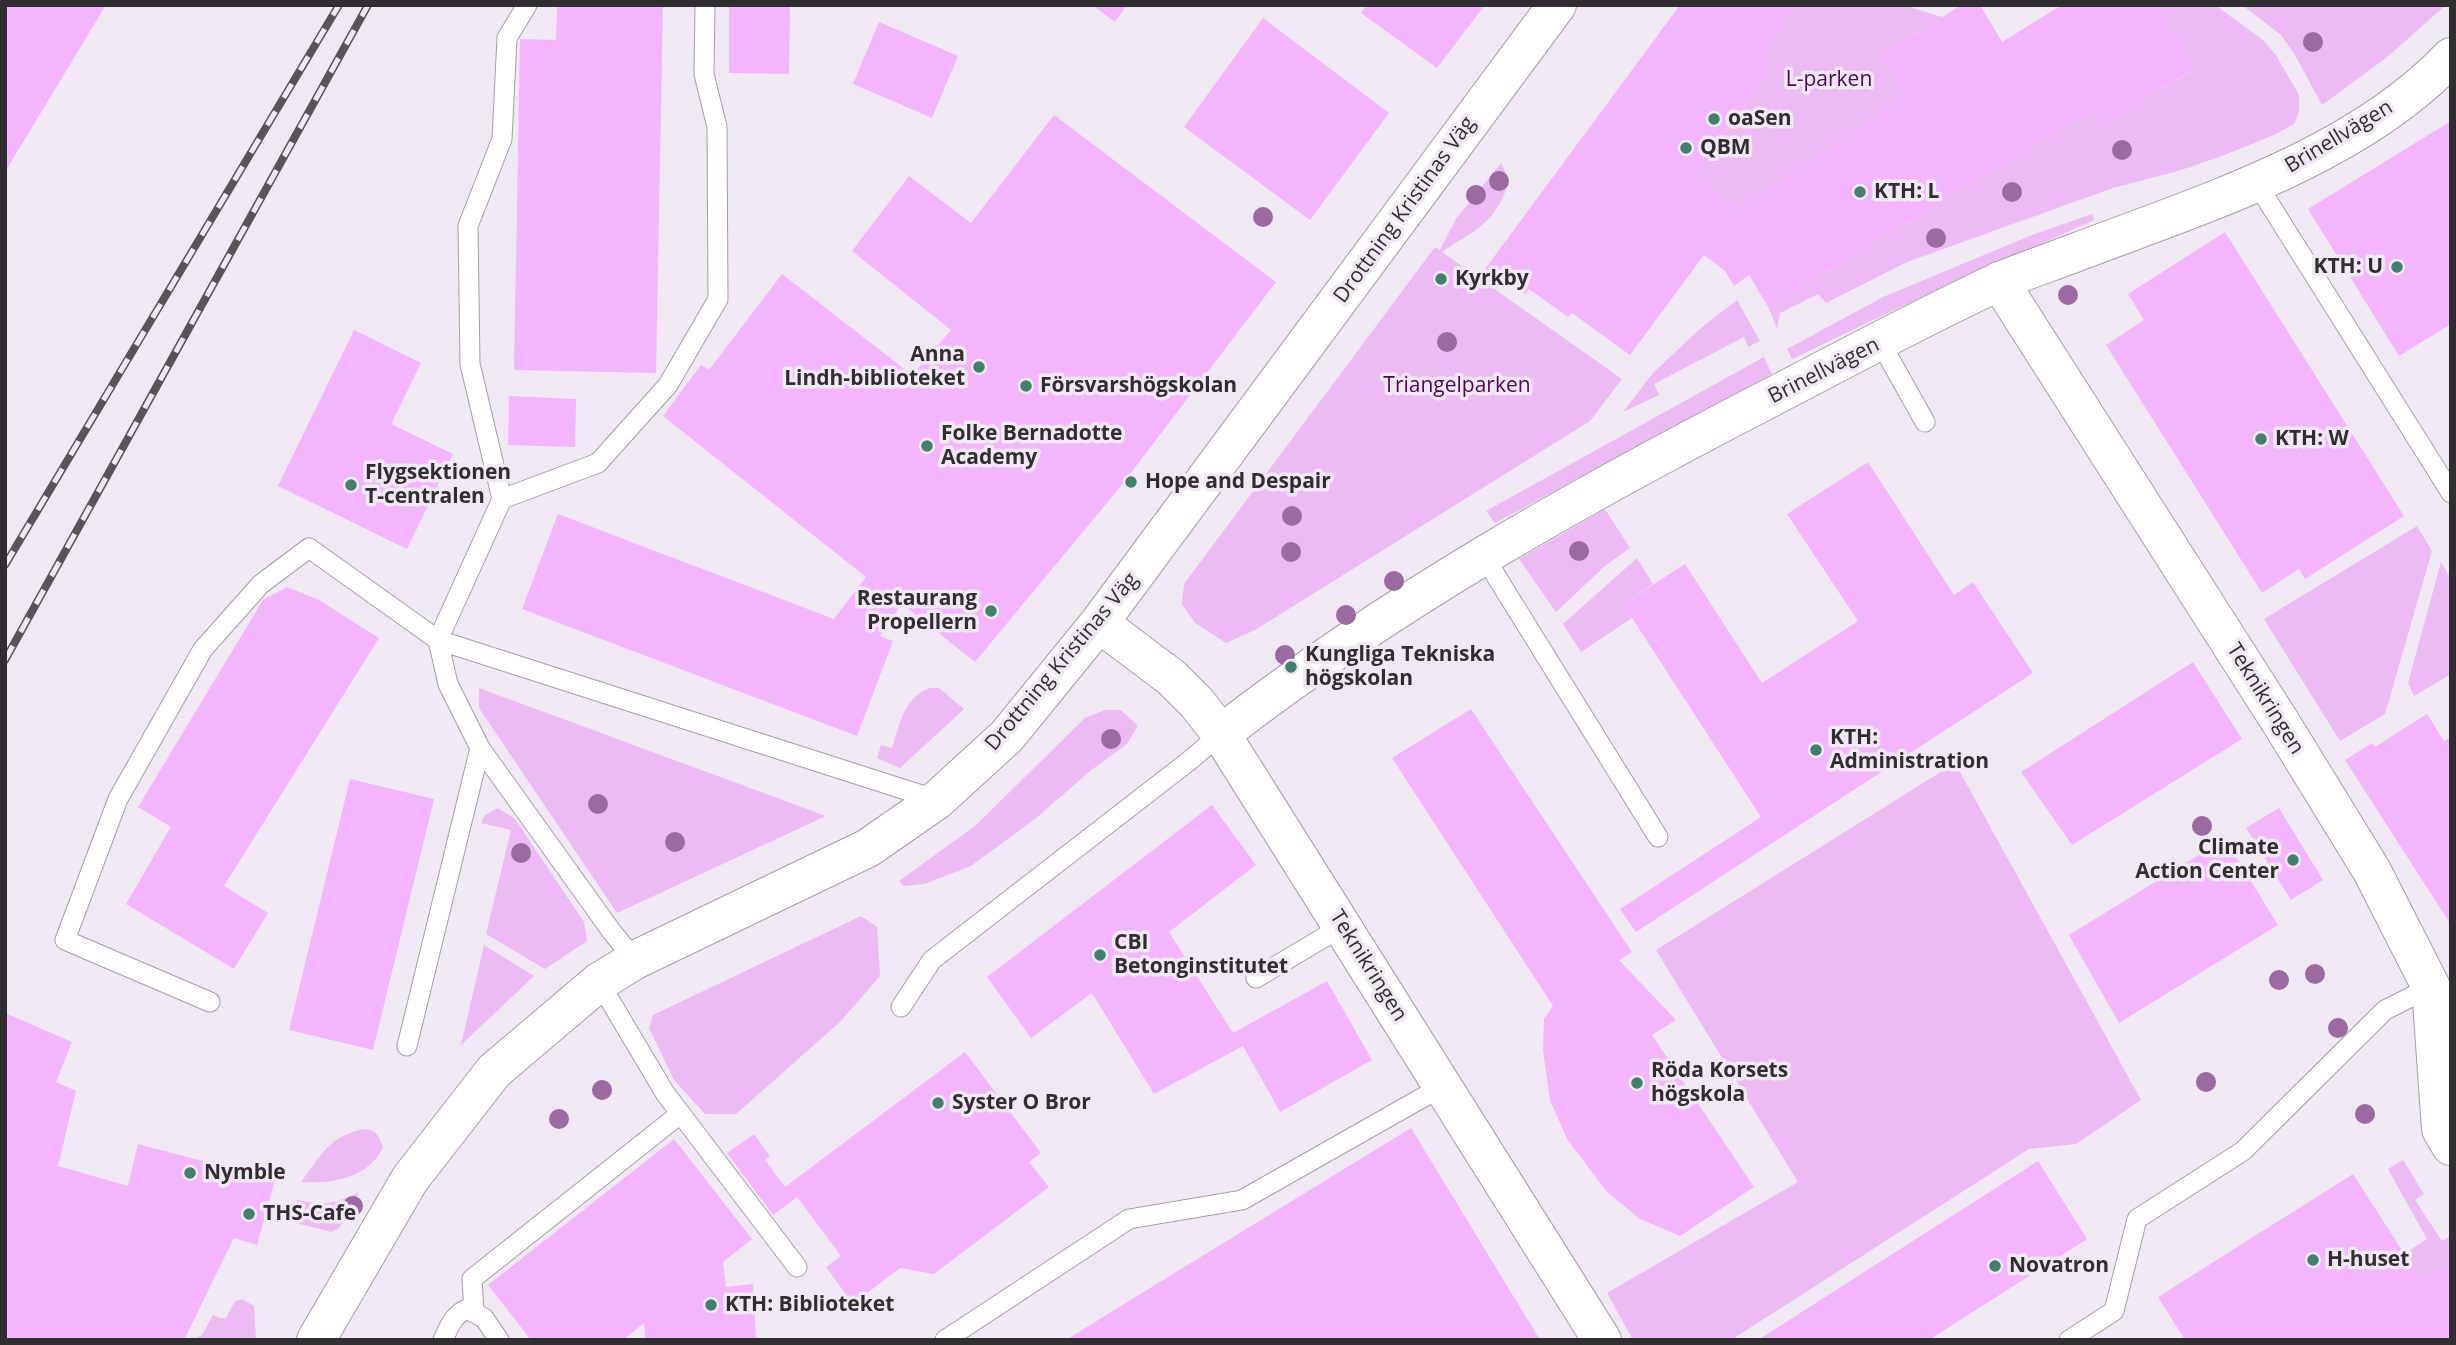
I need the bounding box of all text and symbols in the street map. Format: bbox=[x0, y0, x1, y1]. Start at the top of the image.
park label: L-parken bbox=[1786, 67, 1872, 93]
street label: Brinellvägen bbox=[2281, 95, 2397, 179]
place label: oaSen bbox=[1728, 106, 1791, 132]
marker: oaSen bbox=[1706, 111, 1722, 127]
street label: Drottning Kristinas Väg bbox=[1329, 112, 1481, 308]
place label: QBM bbox=[1700, 135, 1751, 161]
marker: QBM bbox=[1678, 140, 1694, 156]
place label: KTH: L bbox=[1874, 179, 1939, 205]
marker: KTH: L bbox=[1852, 184, 1868, 200]
place label: KTH: U bbox=[2314, 254, 2383, 280]
marker: KTH: U bbox=[2389, 259, 2405, 275]
place label: Kyrkby bbox=[1455, 266, 1529, 292]
marker: Kyrkby bbox=[1433, 271, 1449, 287]
street label: Brinellvägen bbox=[1764, 332, 1884, 410]
place label: Anna Lindh-biblioteket bbox=[784, 342, 965, 392]
marker: Anna Lindh-biblioteket bbox=[971, 359, 987, 375]
place label: Försvarshögskolan bbox=[1040, 373, 1237, 399]
park label: Triangelparken bbox=[1383, 373, 1531, 399]
marker: Försvarshögskolan bbox=[1018, 378, 1034, 394]
place label: Folke Bernadotte Academy bbox=[941, 421, 1122, 471]
place label: KTH: W bbox=[2275, 426, 2349, 452]
marker: KTH: W bbox=[2253, 431, 2269, 447]
marker: Folke Bernadotte Academy bbox=[919, 438, 935, 454]
place label: Flygsektionen T-centralen bbox=[365, 460, 511, 510]
place label: Hope and Despair bbox=[1145, 469, 1331, 495]
marker: Hope and Despair bbox=[1123, 474, 1139, 490]
marker: Flygsektionen T-centralen bbox=[343, 477, 359, 493]
street label: Drottning Kristinas Väg bbox=[980, 568, 1144, 756]
place label: Restaurang Propellern bbox=[857, 586, 977, 636]
marker: Restaurang Propellern bbox=[983, 603, 999, 619]
street label: Teknikringen bbox=[2221, 639, 2309, 759]
place label: Kungliga Tekniska högskolan bbox=[1305, 642, 1495, 692]
marker: Kungliga Tekniska högskolan bbox=[1283, 659, 1299, 675]
place label: KTH: Administration bbox=[1830, 725, 1989, 775]
marker: KTH: Administration bbox=[1808, 742, 1824, 758]
place label: Climate Action Center bbox=[2135, 835, 2279, 885]
marker: Climate Action Center bbox=[2285, 852, 2301, 868]
street label: Teknikringen bbox=[1324, 906, 1412, 1026]
place label: CBI Betonginstitutet bbox=[1114, 930, 1288, 980]
marker: CBI Betonginstitutet bbox=[1092, 947, 1108, 963]
place label: Röda Korsets högskola bbox=[1651, 1058, 1788, 1108]
marker: Röda Korsets högskola bbox=[1629, 1075, 1645, 1091]
place label: Syster O Bror bbox=[952, 1090, 1091, 1116]
marker: Syster O Bror bbox=[930, 1095, 946, 1111]
place label: Nymble bbox=[204, 1160, 286, 1186]
marker: Nymble bbox=[182, 1165, 198, 1181]
place label: THS-Cafe bbox=[263, 1201, 356, 1227]
marker: THS-Cafe bbox=[241, 1206, 257, 1222]
place label: H-huset bbox=[2327, 1247, 2409, 1273]
marker: H-huset bbox=[2305, 1252, 2321, 1268]
place label: Novatron bbox=[2009, 1253, 2109, 1279]
marker: Novatron bbox=[1987, 1258, 2003, 1274]
place label: KTH: Biblioteket bbox=[725, 1292, 894, 1318]
marker: KTH: Biblioteket bbox=[703, 1297, 719, 1313]

